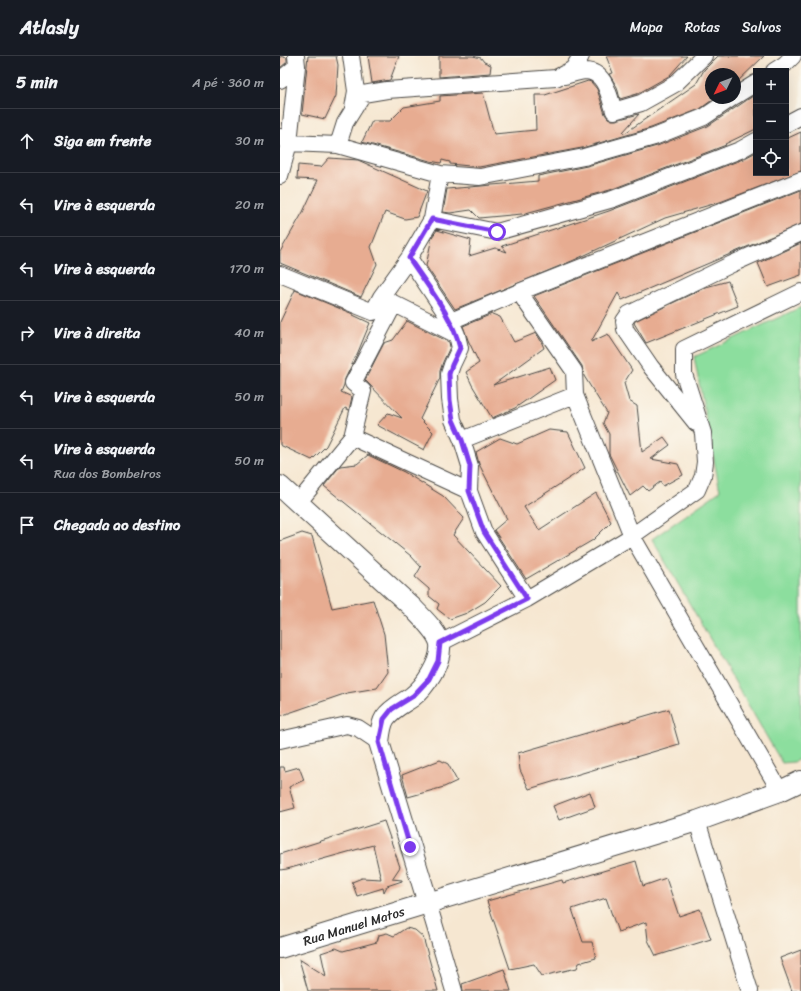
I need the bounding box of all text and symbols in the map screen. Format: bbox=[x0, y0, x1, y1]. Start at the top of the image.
text: Atlasly bbox=[20, 11, 79, 44]
text: Mapa bbox=[630, 15, 663, 40]
text: Rotas bbox=[685, 15, 720, 40]
text: Salvos bbox=[742, 15, 781, 40]
text: 5 min bbox=[16, 67, 58, 97]
north arrow bbox=[705, 68, 741, 104]
map controls bbox=[753, 68, 789, 176]
button: + bbox=[753, 68, 789, 104]
text: A pé · 360 m bbox=[192, 71, 264, 94]
button: − bbox=[753, 104, 789, 140]
text: Siga em frente bbox=[54, 128, 151, 154]
text: 30 m bbox=[235, 129, 264, 152]
icon: ahead bbox=[16, 130, 38, 152]
button: locate bbox=[753, 140, 789, 176]
text: Vire à esquerda bbox=[54, 192, 155, 218]
text: 20 m bbox=[235, 193, 264, 216]
icon: left bbox=[16, 194, 38, 216]
route start bbox=[488, 223, 506, 241]
text: Vire à esquerda bbox=[54, 256, 155, 282]
text: 170 m bbox=[229, 257, 264, 280]
icon: left bbox=[16, 258, 38, 280]
text: Vire à direita bbox=[54, 320, 140, 346]
text: 40 m bbox=[234, 321, 264, 344]
icon: right bbox=[16, 322, 38, 344]
text: Vire à esquerda bbox=[54, 384, 155, 410]
text: 50 m bbox=[234, 385, 264, 408]
icon: left bbox=[16, 386, 38, 408]
text: Vire à esquerda bbox=[54, 436, 155, 462]
text: 50 m bbox=[234, 449, 264, 472]
icon: left bbox=[16, 450, 38, 472]
text: Rua dos Bombeiros bbox=[54, 462, 161, 485]
text: Chegada ao destino bbox=[54, 512, 180, 538]
icon: arrive bbox=[16, 514, 38, 536]
route end bbox=[401, 838, 419, 856]
street label: Rua Manuel Matos bbox=[300, 899, 408, 952]

